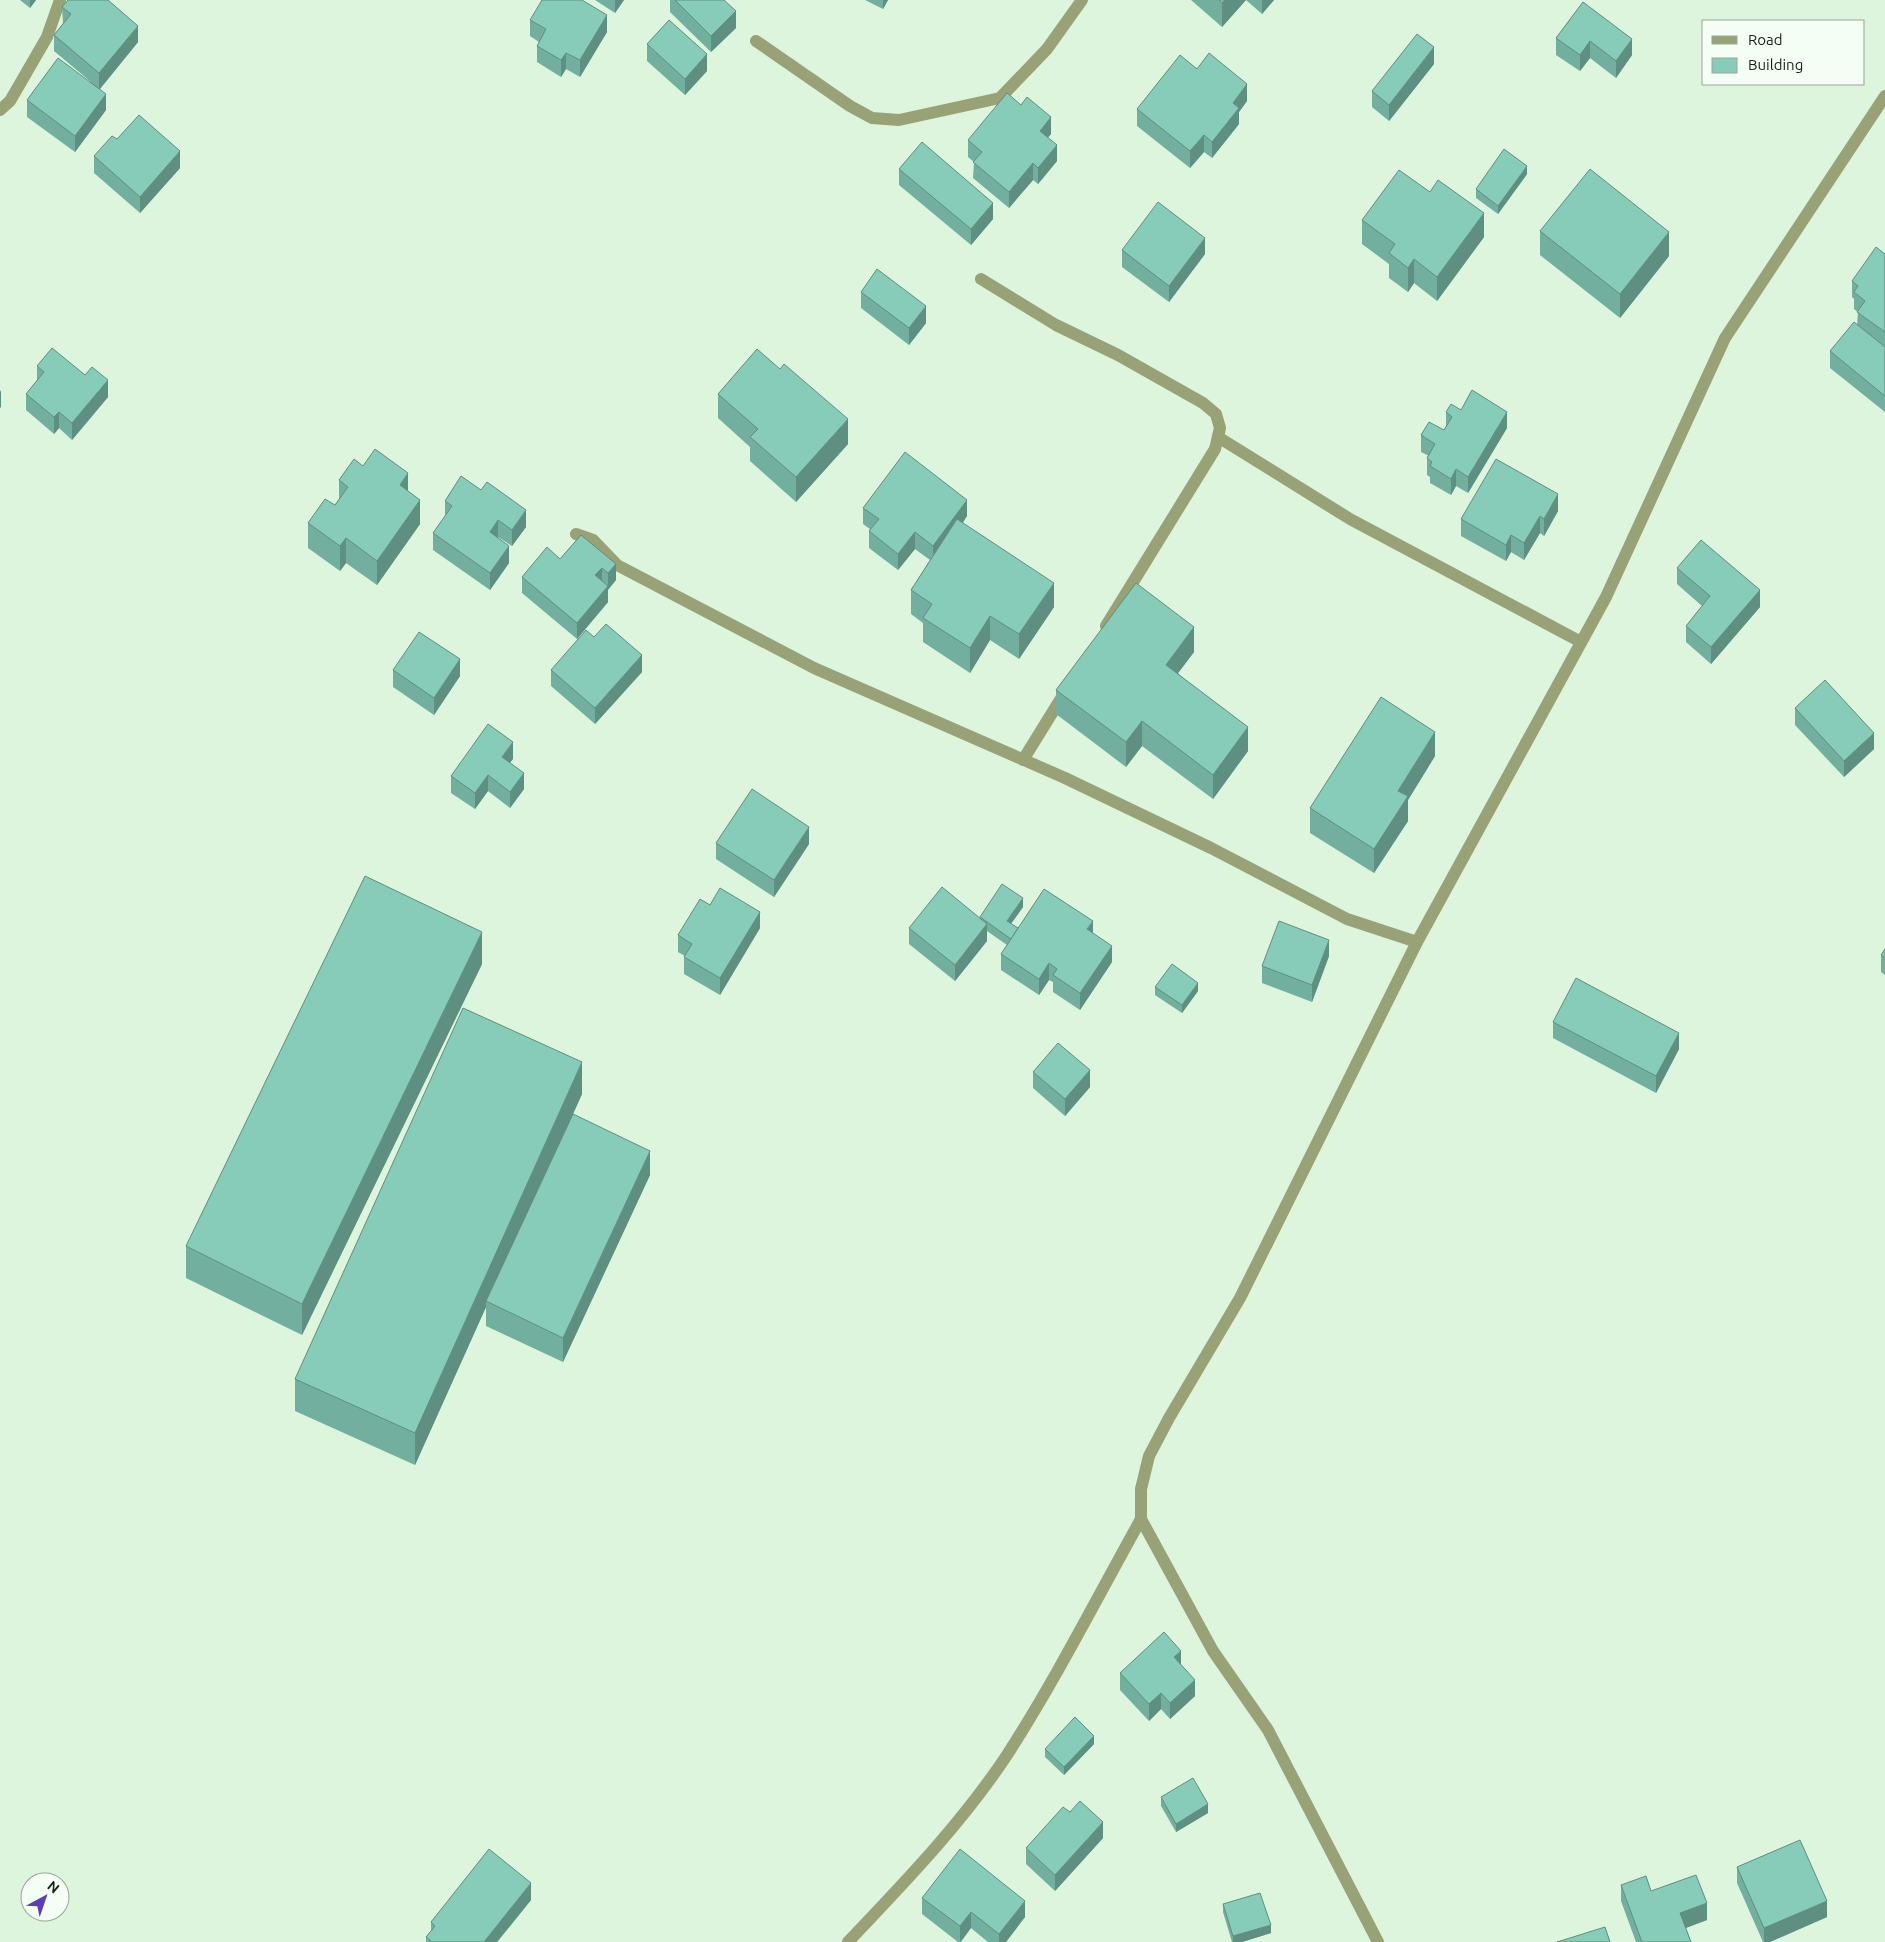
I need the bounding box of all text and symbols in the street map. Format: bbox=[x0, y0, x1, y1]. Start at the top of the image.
legend bbox=[1702, 20, 1865, 85]
text: Road bbox=[1748, 31, 1783, 48]
text: Building bbox=[1748, 56, 1803, 73]
north arrow bbox=[20, 1872, 70, 1922]
text: N bbox=[44, 1878, 63, 1897]

